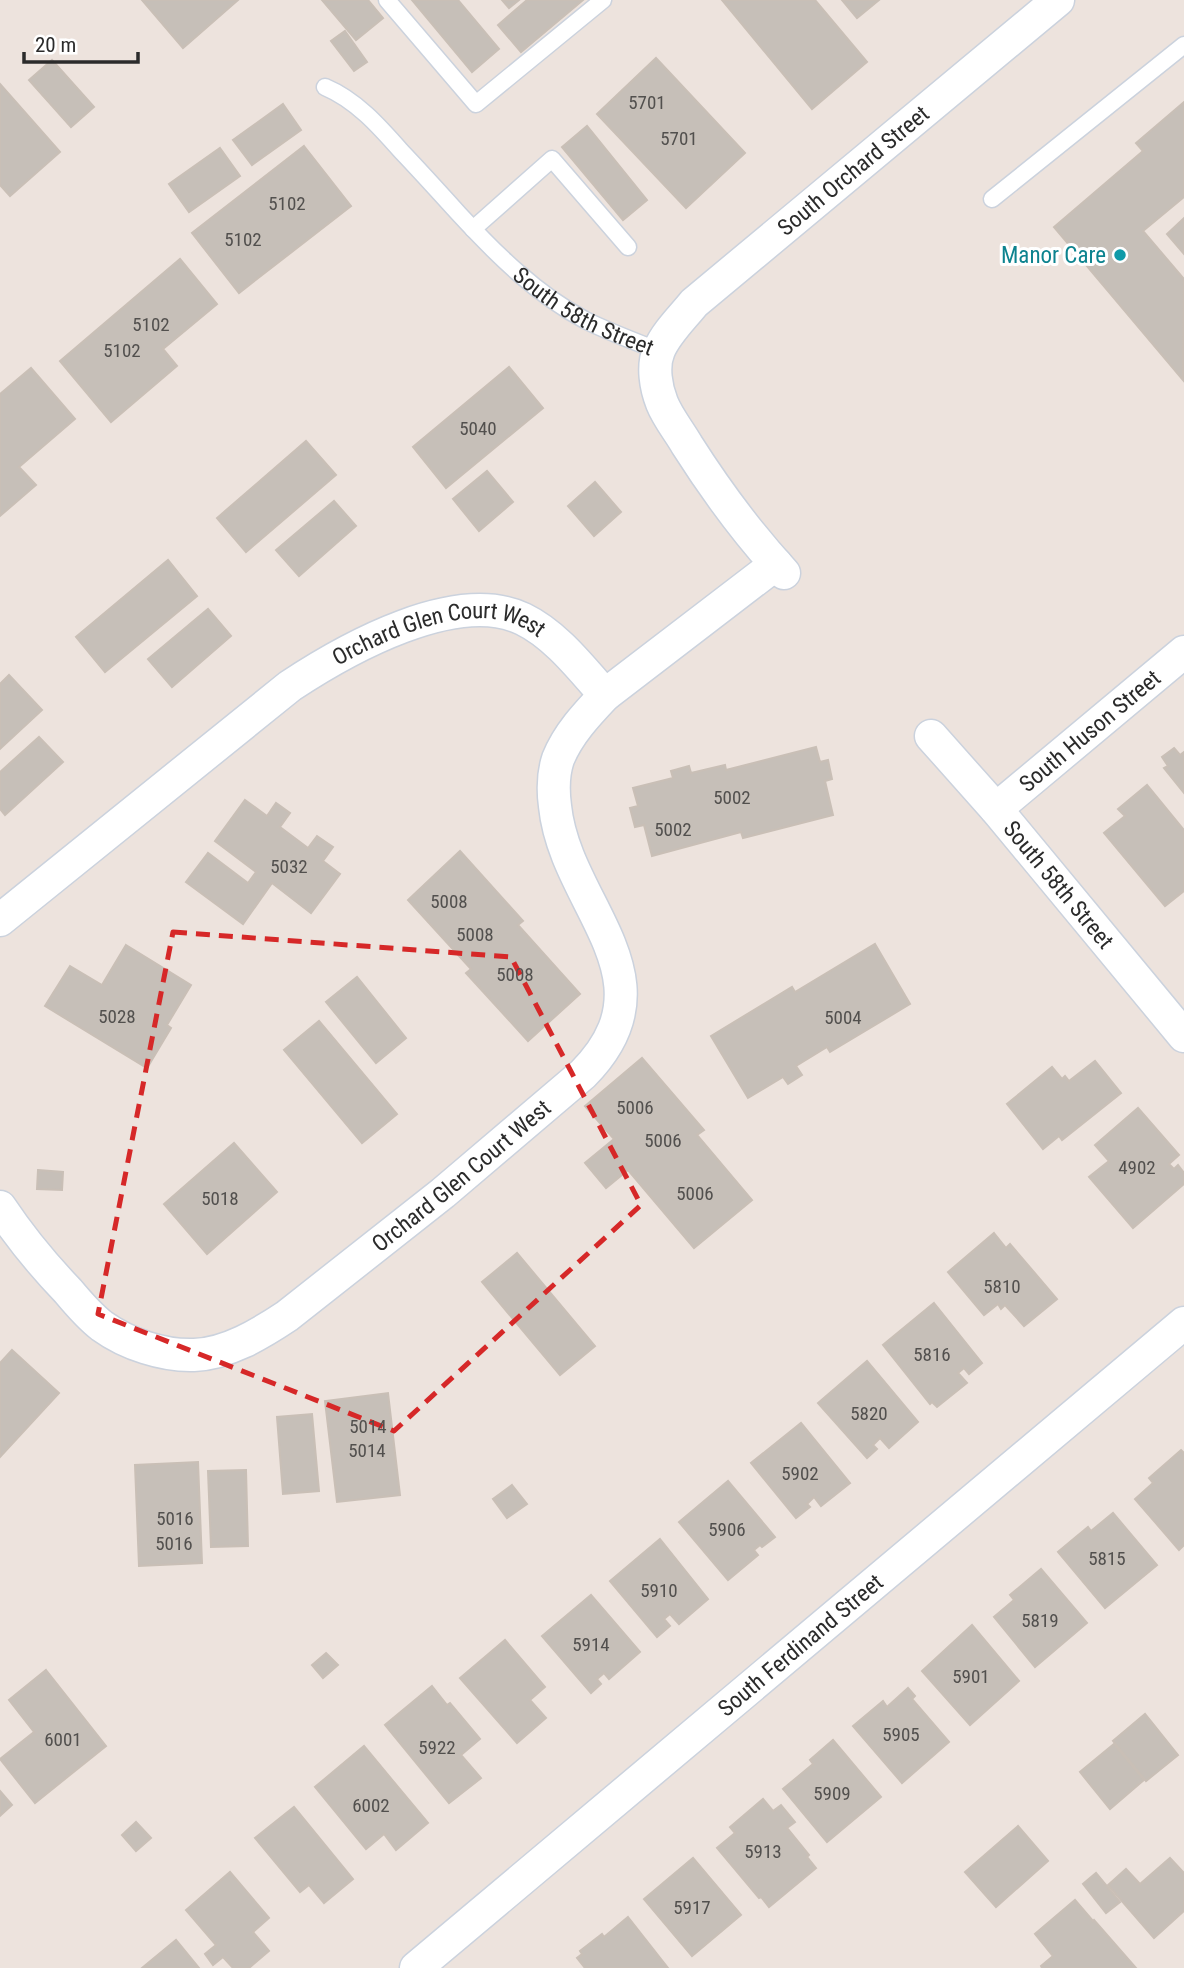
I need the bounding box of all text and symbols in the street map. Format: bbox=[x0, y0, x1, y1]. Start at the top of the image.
scale bar bbox=[24, 21, 138, 65]
text: 20 m bbox=[35, 33, 76, 57]
house number: 5701 bbox=[628, 91, 666, 114]
street label: South Orchard Street bbox=[772, 100, 935, 242]
house number: 5701 bbox=[660, 127, 698, 150]
house number: 5102 bbox=[268, 192, 306, 215]
house number: 5102 bbox=[224, 228, 262, 251]
place label: Manor Care bbox=[1001, 242, 1106, 269]
marker: Manor Care bbox=[1112, 247, 1128, 263]
street label: South 58th Street bbox=[507, 262, 657, 362]
house number: 5102 bbox=[132, 313, 170, 336]
house number: 5102 bbox=[103, 339, 141, 362]
house number: 5040 bbox=[459, 417, 497, 440]
street label: Orchard Glen Court West bbox=[328, 597, 551, 671]
street label: South Huson Street bbox=[1014, 665, 1166, 798]
house number: 5002 bbox=[713, 786, 751, 809]
street label: South 58th Street bbox=[998, 816, 1119, 954]
house number: 5002 bbox=[654, 818, 692, 841]
house number: 5032 bbox=[270, 855, 308, 878]
house number: 5008 bbox=[430, 890, 468, 913]
house number: 5008 bbox=[456, 923, 494, 946]
house number: 5008 bbox=[496, 963, 534, 986]
house number: 5028 bbox=[98, 1005, 136, 1028]
house number: 5004 bbox=[824, 1006, 862, 1029]
street label: Orchard Glen Court West bbox=[367, 1094, 556, 1258]
house number: 5006 bbox=[616, 1096, 654, 1119]
house number: 5006 bbox=[644, 1129, 682, 1152]
house number: 4902 bbox=[1118, 1156, 1156, 1179]
house number: 5006 bbox=[676, 1182, 714, 1205]
house number: 5018 bbox=[201, 1187, 239, 1210]
house number: 5810 bbox=[983, 1275, 1021, 1298]
house number: 5816 bbox=[913, 1343, 951, 1366]
house number: 5820 bbox=[850, 1402, 888, 1425]
house number: 5014 bbox=[349, 1415, 387, 1438]
house number: 5014 bbox=[348, 1439, 386, 1462]
house number: 5902 bbox=[781, 1462, 819, 1485]
house number: 5016 bbox=[156, 1507, 194, 1530]
house number: 5906 bbox=[708, 1518, 746, 1541]
house number: 5016 bbox=[155, 1532, 193, 1555]
house number: 5815 bbox=[1088, 1547, 1126, 1570]
street label: South Ferdinand Street bbox=[713, 1569, 889, 1722]
house number: 5910 bbox=[640, 1579, 678, 1602]
house number: 5819 bbox=[1021, 1609, 1059, 1632]
house number: 5914 bbox=[572, 1633, 610, 1656]
house number: 5901 bbox=[952, 1665, 990, 1688]
house number: 5905 bbox=[882, 1723, 920, 1746]
house number: 6001 bbox=[44, 1728, 82, 1751]
house number: 5922 bbox=[418, 1736, 456, 1759]
house number: 5909 bbox=[813, 1782, 851, 1805]
house number: 6002 bbox=[352, 1794, 390, 1817]
house number: 5913 bbox=[744, 1840, 782, 1863]
house number: 5917 bbox=[673, 1896, 711, 1919]

